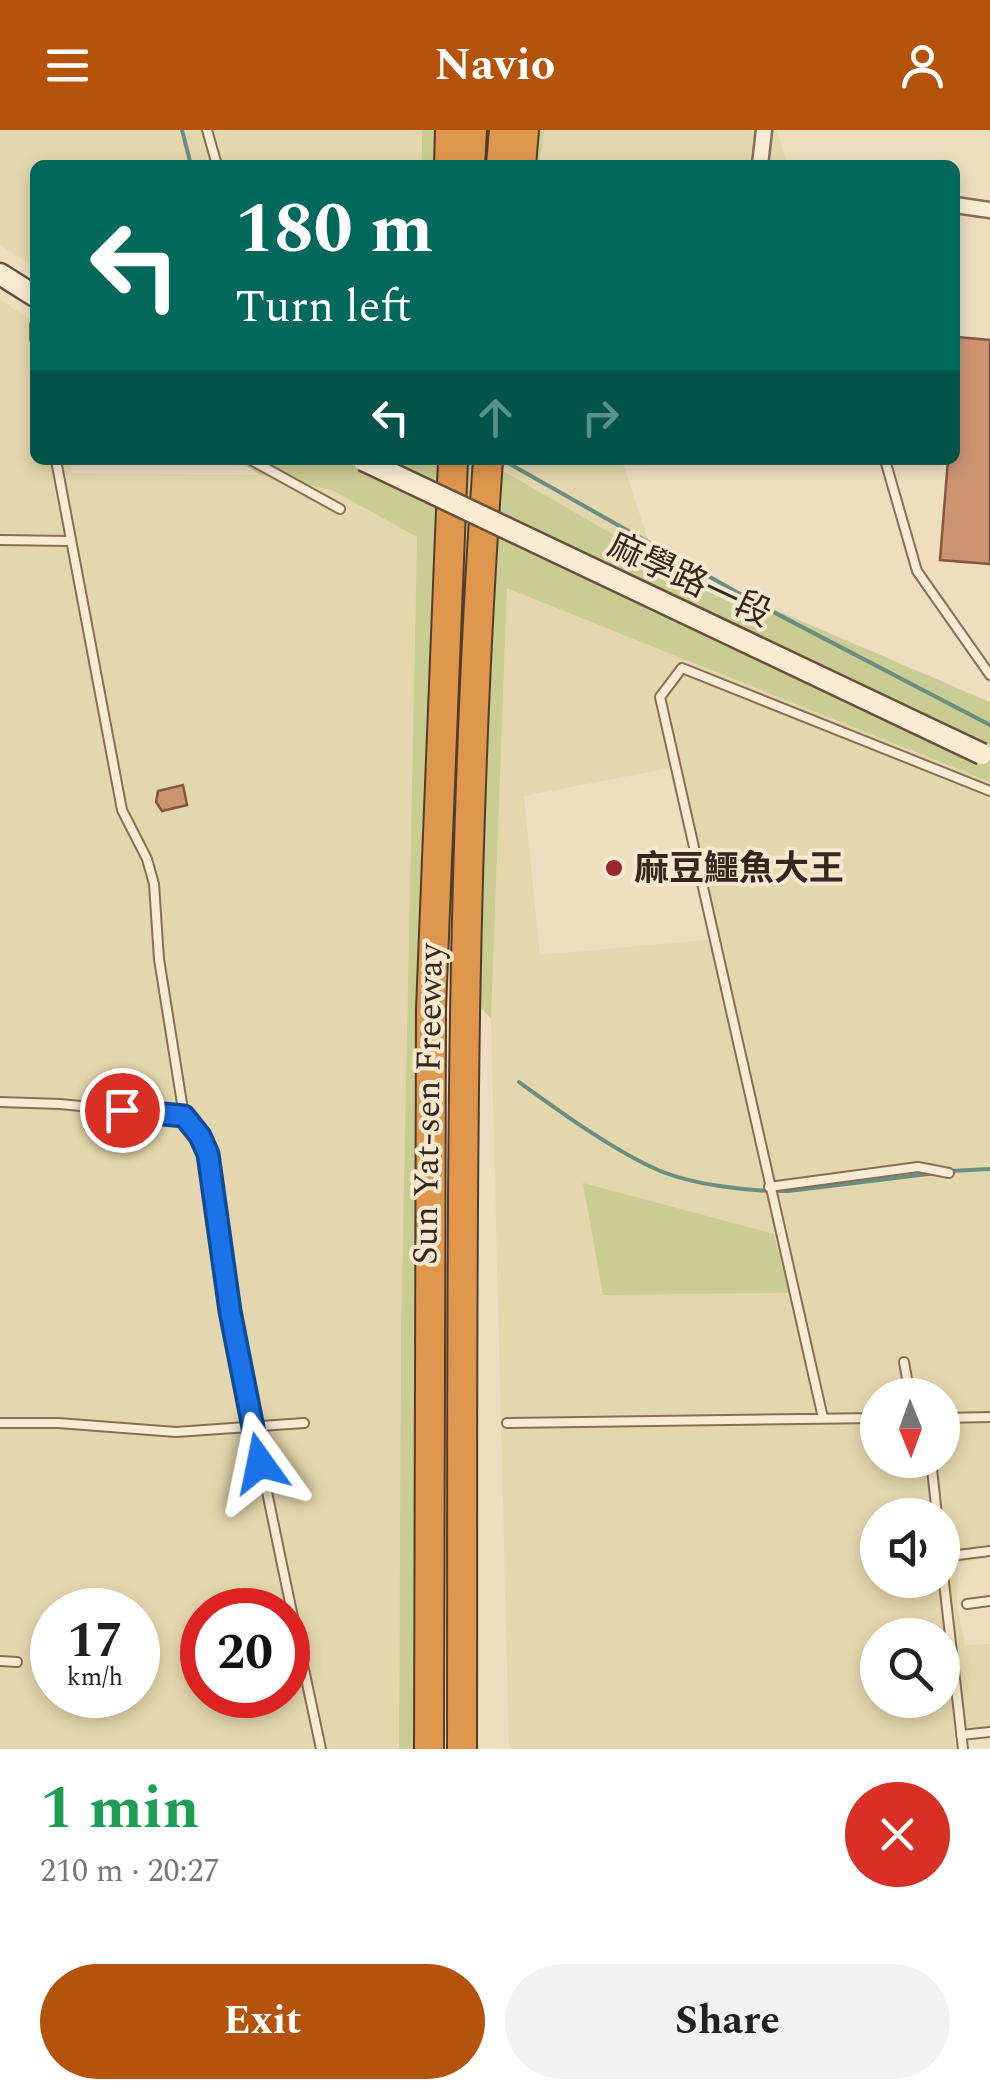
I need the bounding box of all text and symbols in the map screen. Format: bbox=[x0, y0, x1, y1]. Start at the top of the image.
text: Navio bbox=[434, 31, 556, 100]
icon: menu bbox=[40, 38, 95, 93]
icon: person bbox=[895, 38, 950, 93]
text: 180 m bbox=[235, 177, 433, 283]
icon: left bbox=[70, 200, 200, 330]
text: Turn left bbox=[235, 273, 412, 342]
icon: left bbox=[363, 390, 418, 445]
icon: ahead bbox=[468, 390, 523, 445]
icon: right bbox=[573, 390, 628, 445]
street label: 麻學路一段 bbox=[599, 519, 780, 641]
place label: 麻豆鱷魚大王 bbox=[634, 843, 844, 896]
marker: 麻豆鱷魚大王 bbox=[603, 857, 625, 879]
street label: Sun Yat-sen Freeway bbox=[399, 942, 458, 1265]
pin bbox=[80, 1068, 165, 1153]
icon: arrive bbox=[95, 1083, 150, 1138]
north arrow bbox=[860, 1378, 960, 1478]
map controls bbox=[860, 1378, 960, 1718]
position arrow bbox=[208, 1411, 312, 1515]
button: sound bbox=[860, 1498, 960, 1598]
speed limit sign: 20 bbox=[180, 1588, 310, 1718]
text: 17 bbox=[67, 1603, 123, 1679]
button: search bbox=[860, 1618, 960, 1718]
text: km/h bbox=[67, 1659, 123, 1697]
text: 1 min bbox=[40, 1763, 200, 1855]
button: close bbox=[845, 1782, 950, 1887]
text: 210 m · 20:27 bbox=[40, 1847, 220, 1896]
button: Exit bbox=[40, 1964, 485, 2079]
button: Share bbox=[505, 1964, 950, 2079]

